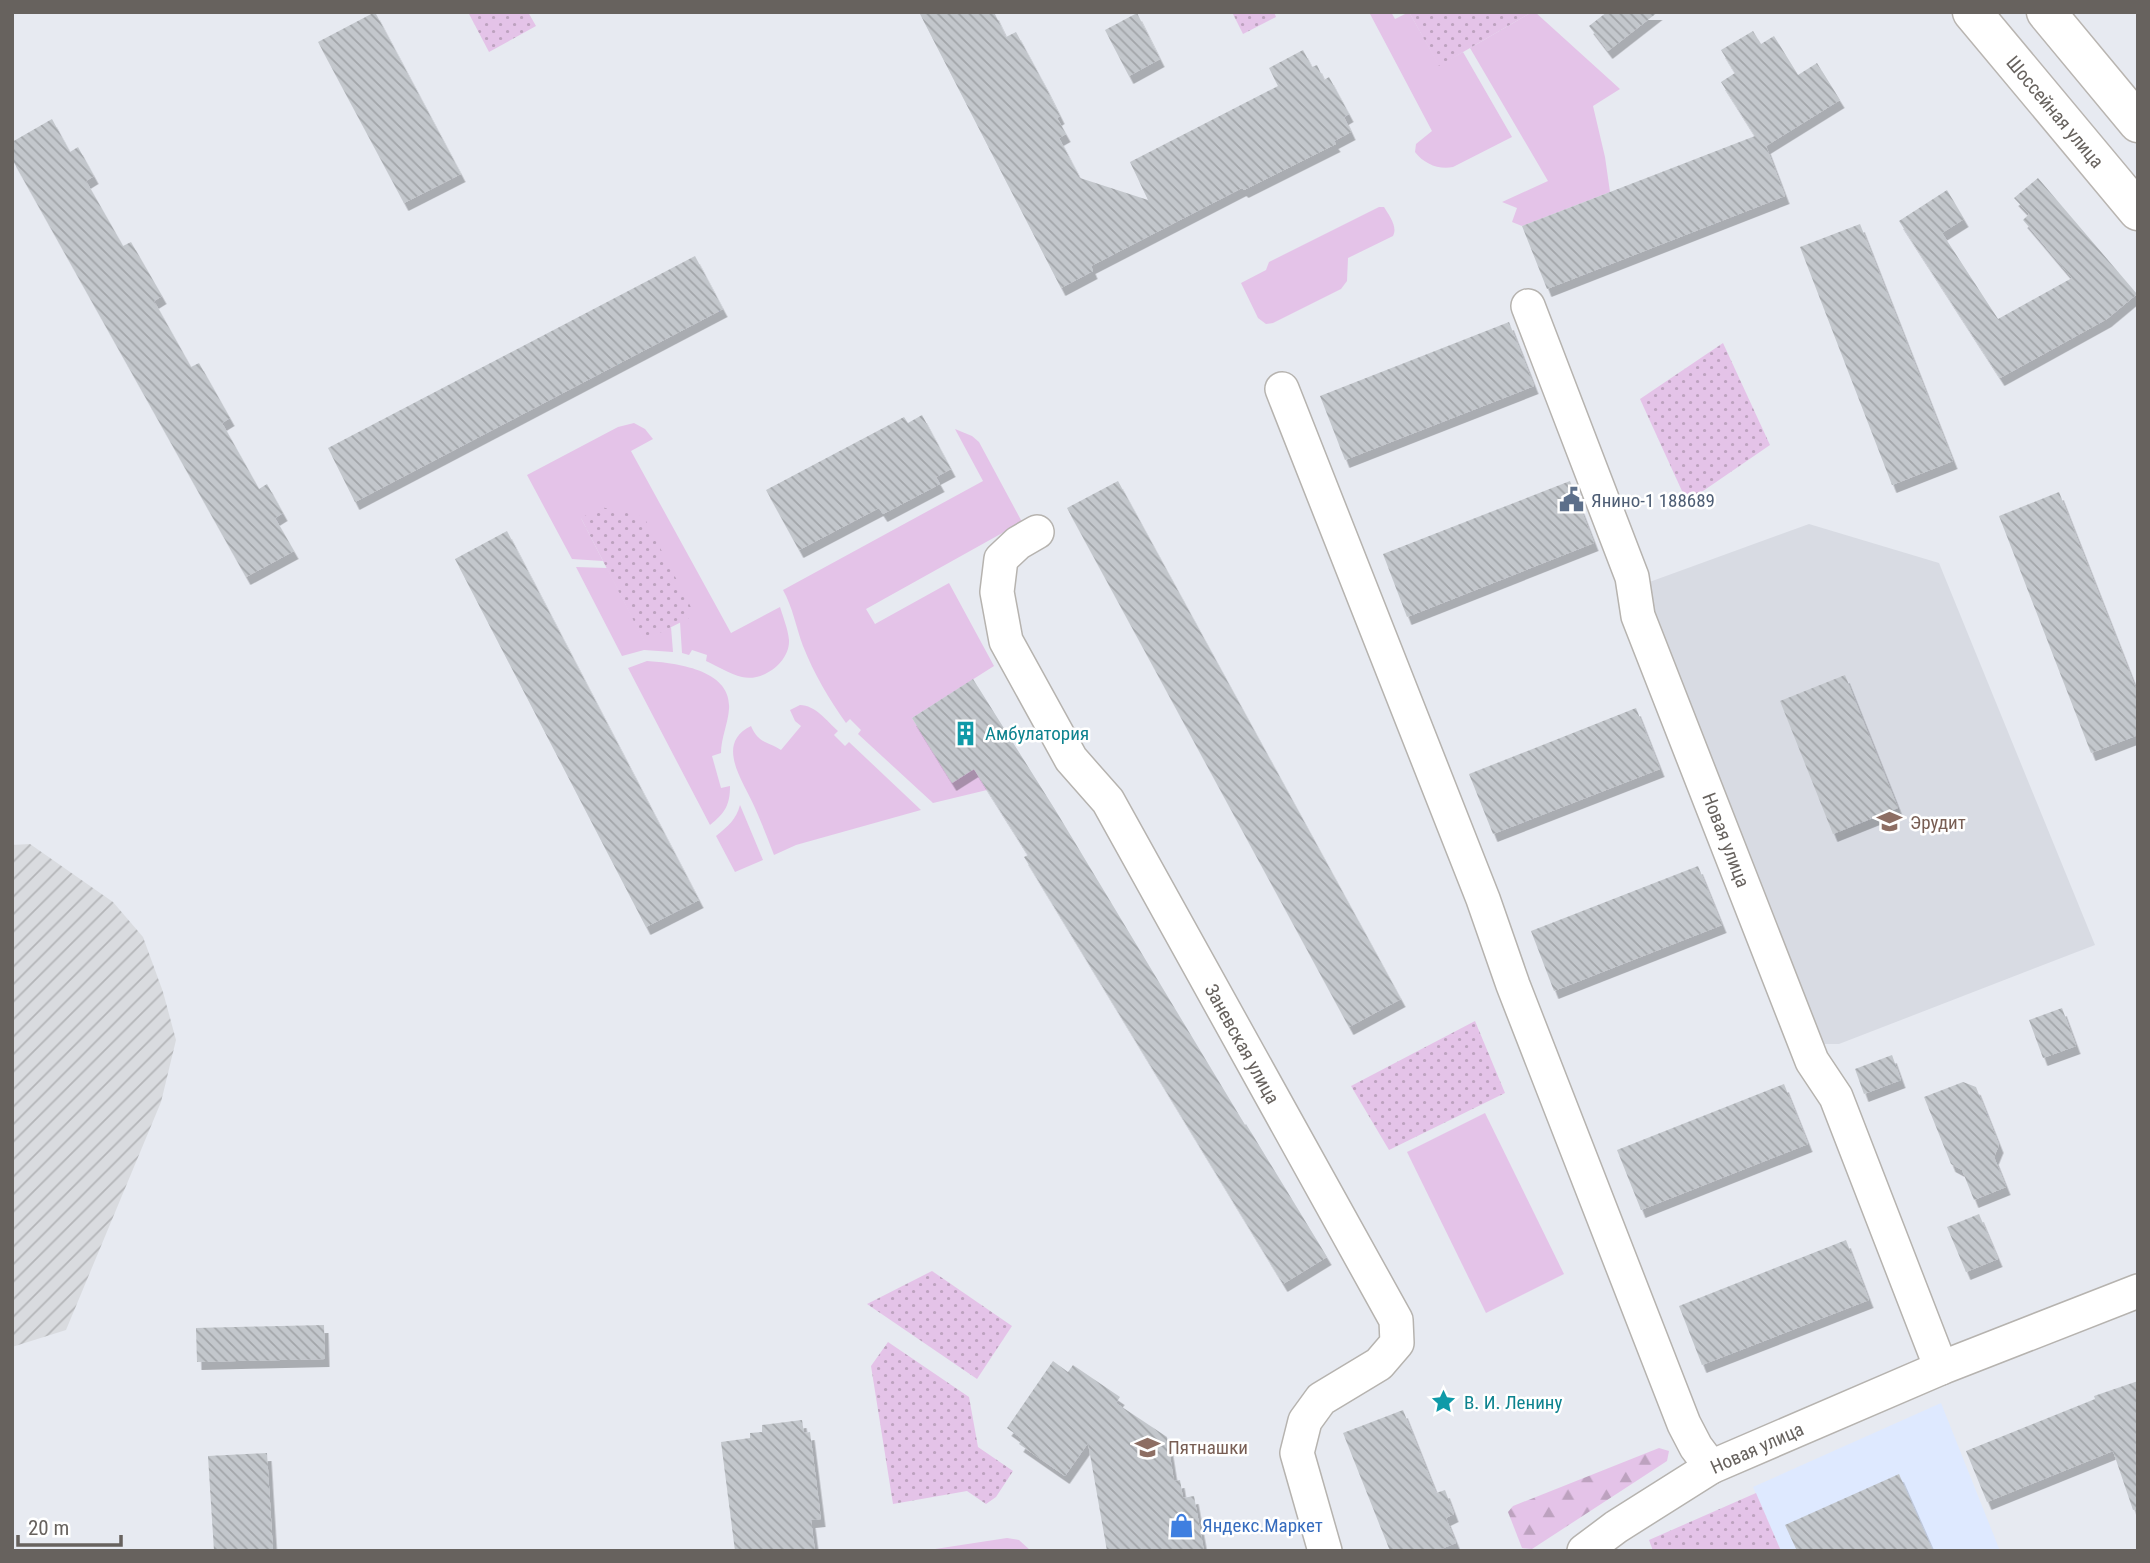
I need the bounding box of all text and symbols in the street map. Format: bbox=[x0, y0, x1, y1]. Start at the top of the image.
street label: Шоссейная улица bbox=[2001, 51, 2109, 173]
public building icon: Янино-1 188689 bbox=[1557, 486, 1585, 514]
place label: Янино-1 188689 bbox=[1591, 489, 1715, 512]
building icon: Амбулатория bbox=[951, 719, 979, 747]
place label: Амбулатория bbox=[985, 722, 1089, 745]
street label: Новая улица bbox=[1697, 789, 1755, 891]
school or university icon: Эрудит bbox=[1876, 808, 1904, 836]
place label: Эрудит bbox=[1910, 811, 1966, 834]
street label: Заневская улица bbox=[1200, 980, 1284, 1108]
place icon: В. И. Ленину bbox=[1430, 1388, 1458, 1416]
place label: В. И. Ленину bbox=[1464, 1391, 1563, 1414]
street label: Новая улица bbox=[1707, 1417, 1807, 1479]
school or university icon: Пятнашки bbox=[1134, 1433, 1162, 1461]
place label: Пятнашки bbox=[1168, 1436, 1248, 1459]
scale bar bbox=[18, 1504, 121, 1548]
shop icon: Яндекс.Маркет bbox=[1168, 1511, 1196, 1539]
place label: Яндекс.Маркет bbox=[1202, 1514, 1323, 1537]
text: 20 m bbox=[28, 1516, 69, 1540]

